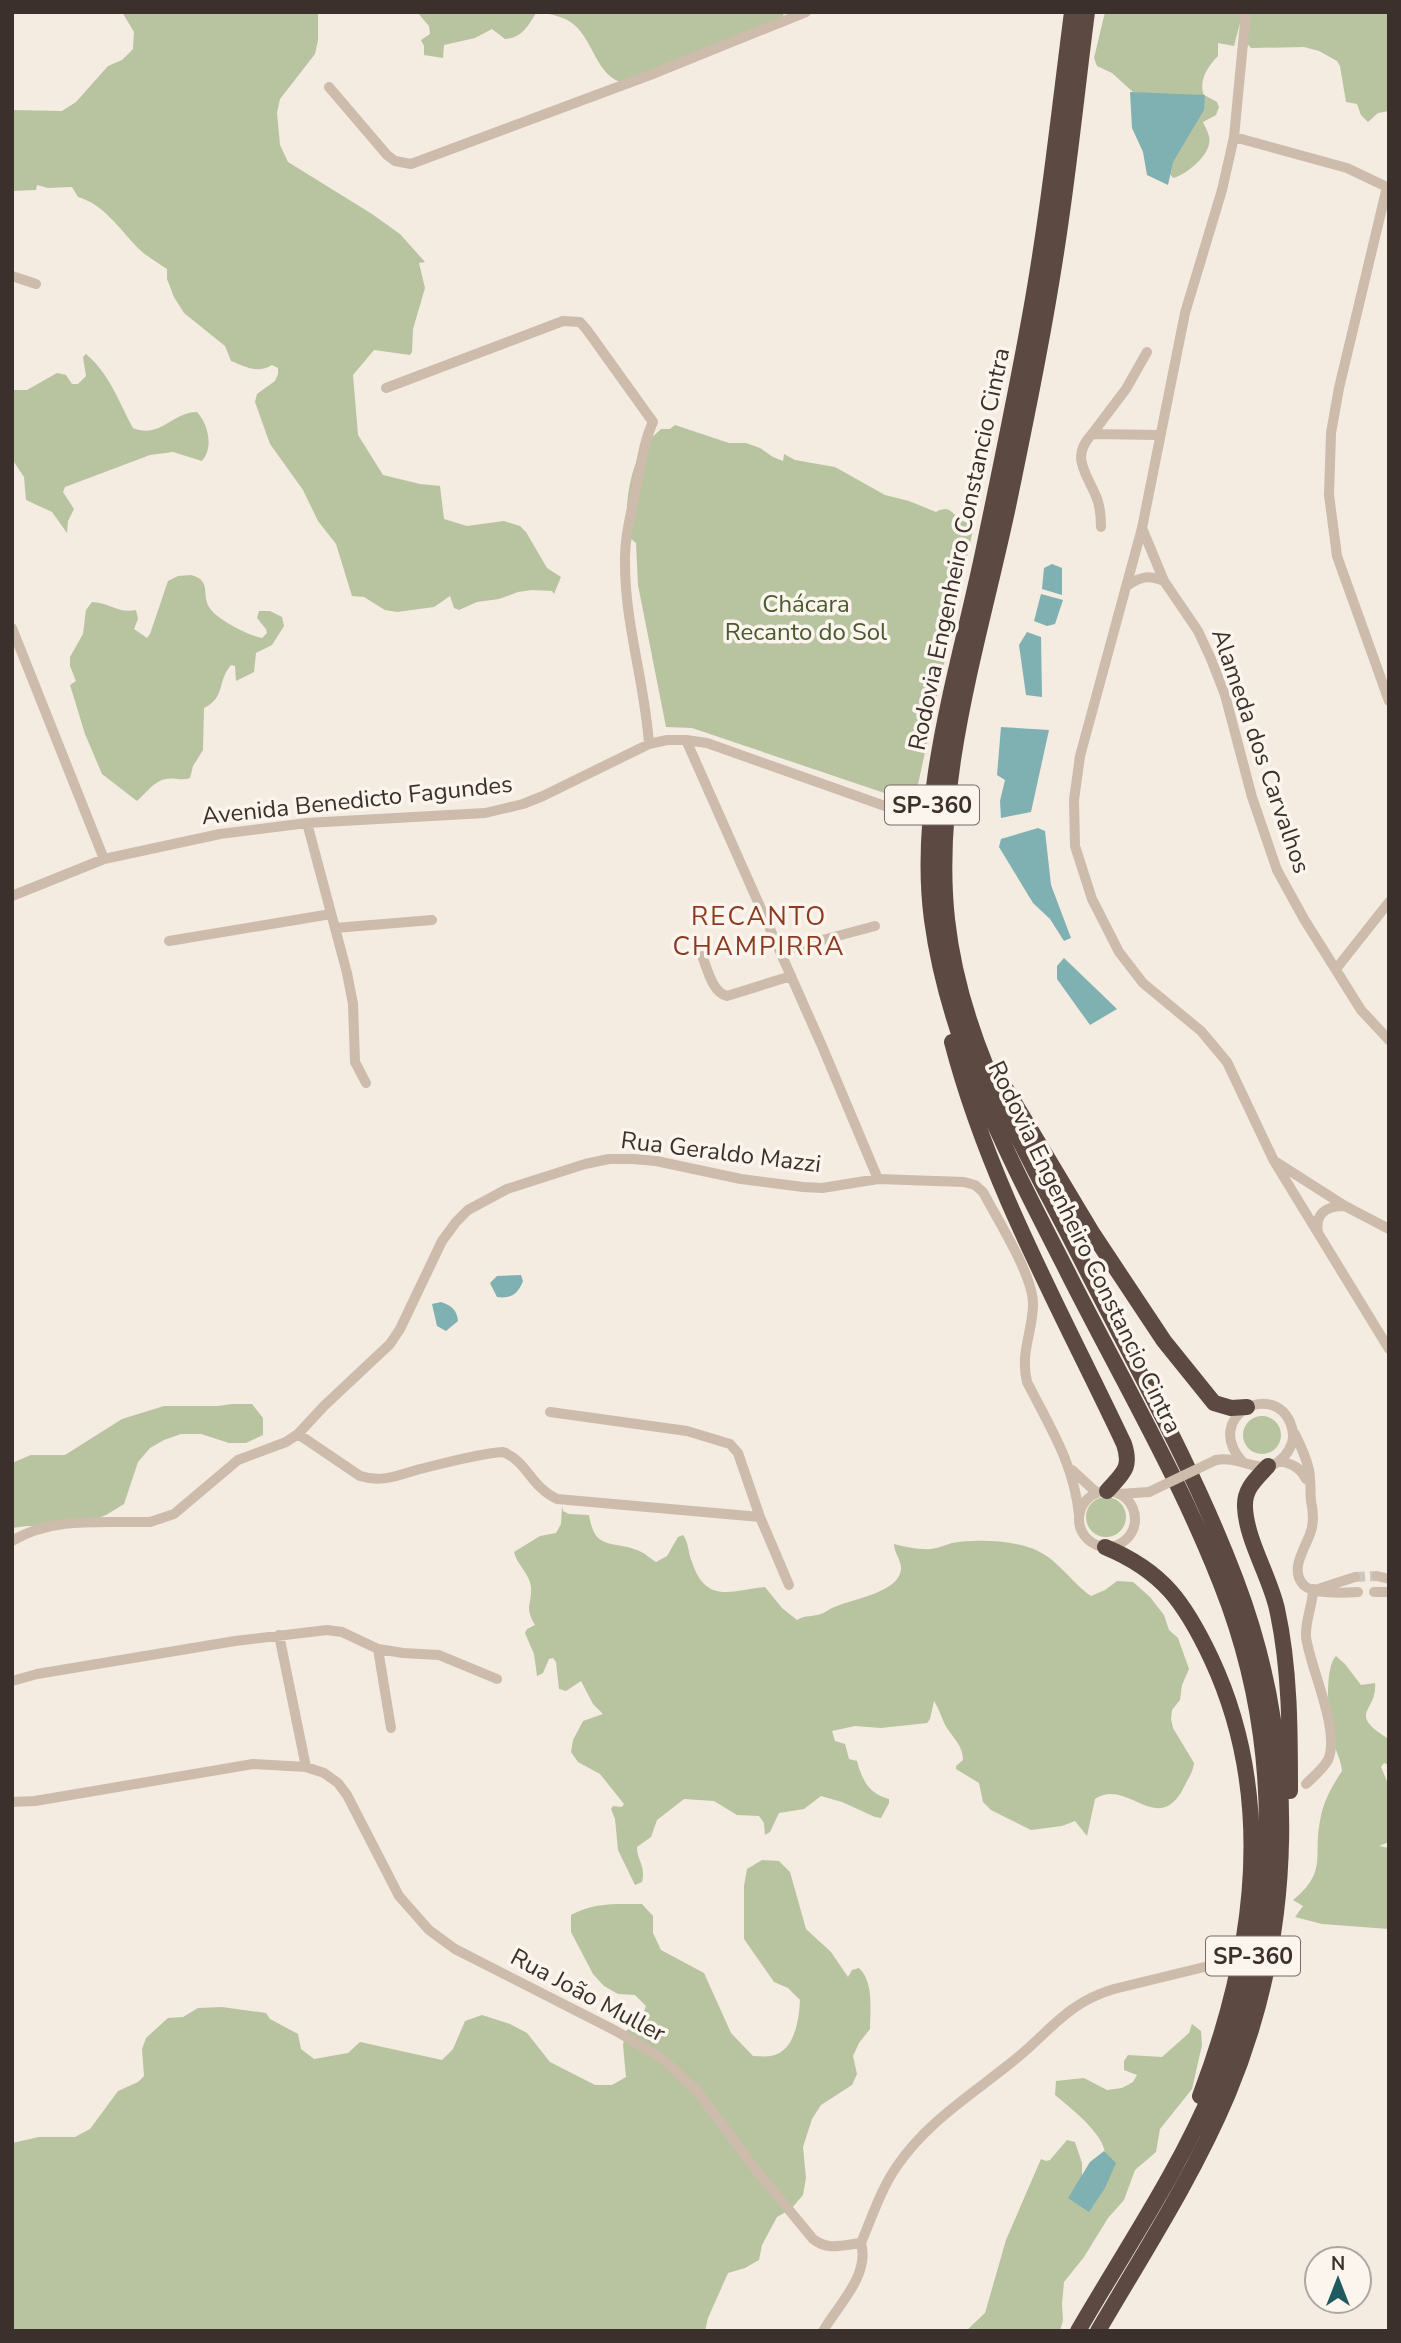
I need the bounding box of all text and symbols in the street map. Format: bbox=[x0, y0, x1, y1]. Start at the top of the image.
street label: Rodovia Engenheiro Constancio Cintra bbox=[901, 345, 1017, 753]
park label: Chácara Recanto do Sol bbox=[725, 588, 887, 648]
street label: Alameda dos Carvalhos bbox=[1204, 624, 1318, 878]
street label: Avenida Benedicto Fagundes bbox=[200, 768, 514, 832]
road number: SP-360 bbox=[885, 786, 979, 824]
district label: RECANTO CHAMPIRRA bbox=[672, 899, 846, 964]
street label: Rodovia Engenheiro Constancio Cintra bbox=[981, 1055, 1189, 1439]
street label: Rua Geraldo Mazzi bbox=[619, 1124, 823, 1180]
road number: SP-360 bbox=[1206, 1937, 1300, 1976]
street label: Rua João Muller bbox=[505, 1941, 671, 2050]
north arrow bbox=[1303, 2245, 1373, 2315]
text: N bbox=[1331, 2251, 1345, 2277]

